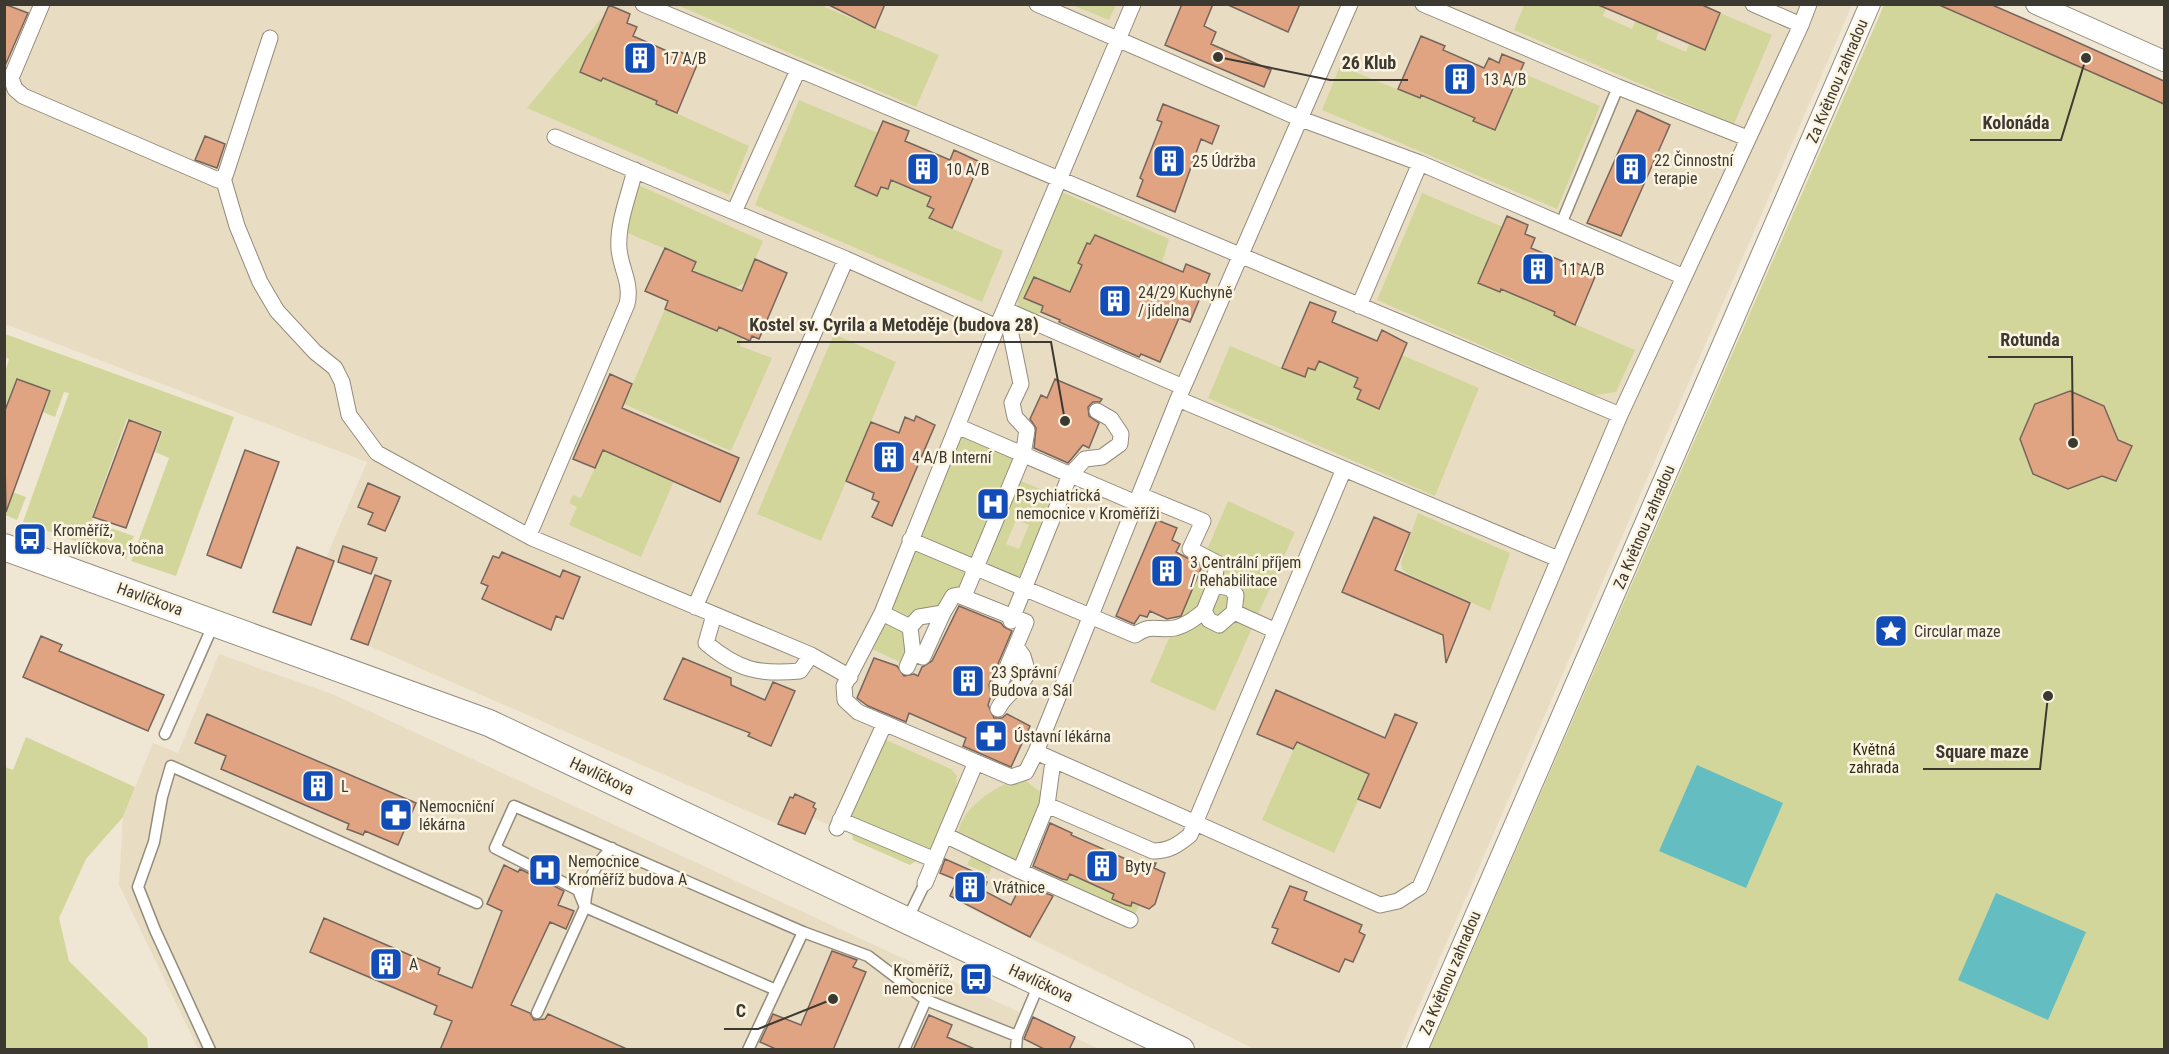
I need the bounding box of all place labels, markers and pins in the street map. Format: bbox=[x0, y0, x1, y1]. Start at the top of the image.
building icon: 17 A/B bbox=[622, 40, 658, 76]
callout: 26 Klub bbox=[1330, 44, 1408, 80]
place label: 17 A/B bbox=[663, 49, 706, 68]
building icon: 13 A/B bbox=[1442, 61, 1478, 97]
place label: 13 A/B bbox=[1483, 70, 1526, 89]
callout: Kolonáda bbox=[1970, 104, 2061, 140]
building icon: 25 Údržba bbox=[1151, 143, 1187, 179]
place label: 22 Činnostní terapie bbox=[1654, 150, 1735, 188]
building icon: 10 A/B bbox=[905, 151, 941, 187]
building icon: 22 Činnostní terapie bbox=[1613, 151, 1649, 187]
place label: 25 Údržba bbox=[1192, 152, 1256, 171]
place label: 10 A/B bbox=[946, 160, 989, 179]
building icon: 11 A/B bbox=[1520, 251, 1556, 287]
place label: 11 A/B bbox=[1561, 260, 1604, 279]
building icon: 24/29 Kuchyně / jídelna bbox=[1097, 283, 1133, 319]
place label: 24/29 Kuchyně / jídelna bbox=[1138, 283, 1233, 320]
callout: Kostel sv. Cyrila a Metoděje (budova 28) bbox=[737, 306, 1051, 342]
callout: Rotunda bbox=[1988, 321, 2072, 357]
building icon: 4 A/B Interní bbox=[871, 439, 907, 475]
place label: 4 A/B Interní bbox=[912, 448, 993, 467]
hospital icon: Psychiatrická nemocnice v Kroměříži bbox=[975, 486, 1011, 522]
place label: Psychiatrická nemocnice v Kroměříži bbox=[1016, 486, 1160, 523]
bus stop icon: Kroměříž, Havlíčkova, točna bbox=[12, 521, 48, 557]
place label: Kroměříž, Havlíčkova, točna bbox=[53, 521, 164, 558]
building icon: 3 Centrální příjem / Rehabilitace bbox=[1149, 553, 1185, 589]
place label: 3 Centrální příjem / Rehabilitace bbox=[1190, 553, 1301, 590]
place icon: Circular maze bbox=[1873, 613, 1909, 649]
place label: Circular maze bbox=[1914, 622, 2001, 641]
building icon: 23 Správní Budova a Sál bbox=[950, 663, 986, 699]
place label: 23 Správní Budova a Sál bbox=[991, 663, 1072, 700]
pharmacy icon: Ústavní lékárna bbox=[973, 718, 1009, 754]
place label: Ústavní lékárna bbox=[1014, 727, 1111, 746]
callout: Square maze bbox=[1923, 733, 2040, 769]
building icon: L bbox=[300, 768, 336, 804]
place label: L bbox=[341, 777, 349, 796]
pharmacy icon: Nemocniční lékárna bbox=[378, 797, 414, 833]
place label: Nemocniční lékárna bbox=[419, 797, 495, 834]
building icon: Byty bbox=[1084, 848, 1120, 884]
hospital icon: Nemocnice Kroměříž budova A bbox=[527, 852, 563, 888]
place label: Nemocnice Kroměříž budova A bbox=[568, 852, 687, 889]
place label: Byty bbox=[1125, 857, 1152, 876]
building icon: Vrátnice bbox=[952, 869, 988, 905]
place label: Vrátnice bbox=[993, 878, 1045, 897]
building icon: A bbox=[368, 946, 404, 982]
place label: A bbox=[409, 955, 418, 974]
place label: Kroměříž, nemocnice bbox=[884, 961, 953, 998]
bus stop icon: Kroměříž, nemocnice bbox=[958, 961, 994, 997]
callout: C bbox=[724, 993, 758, 1029]

